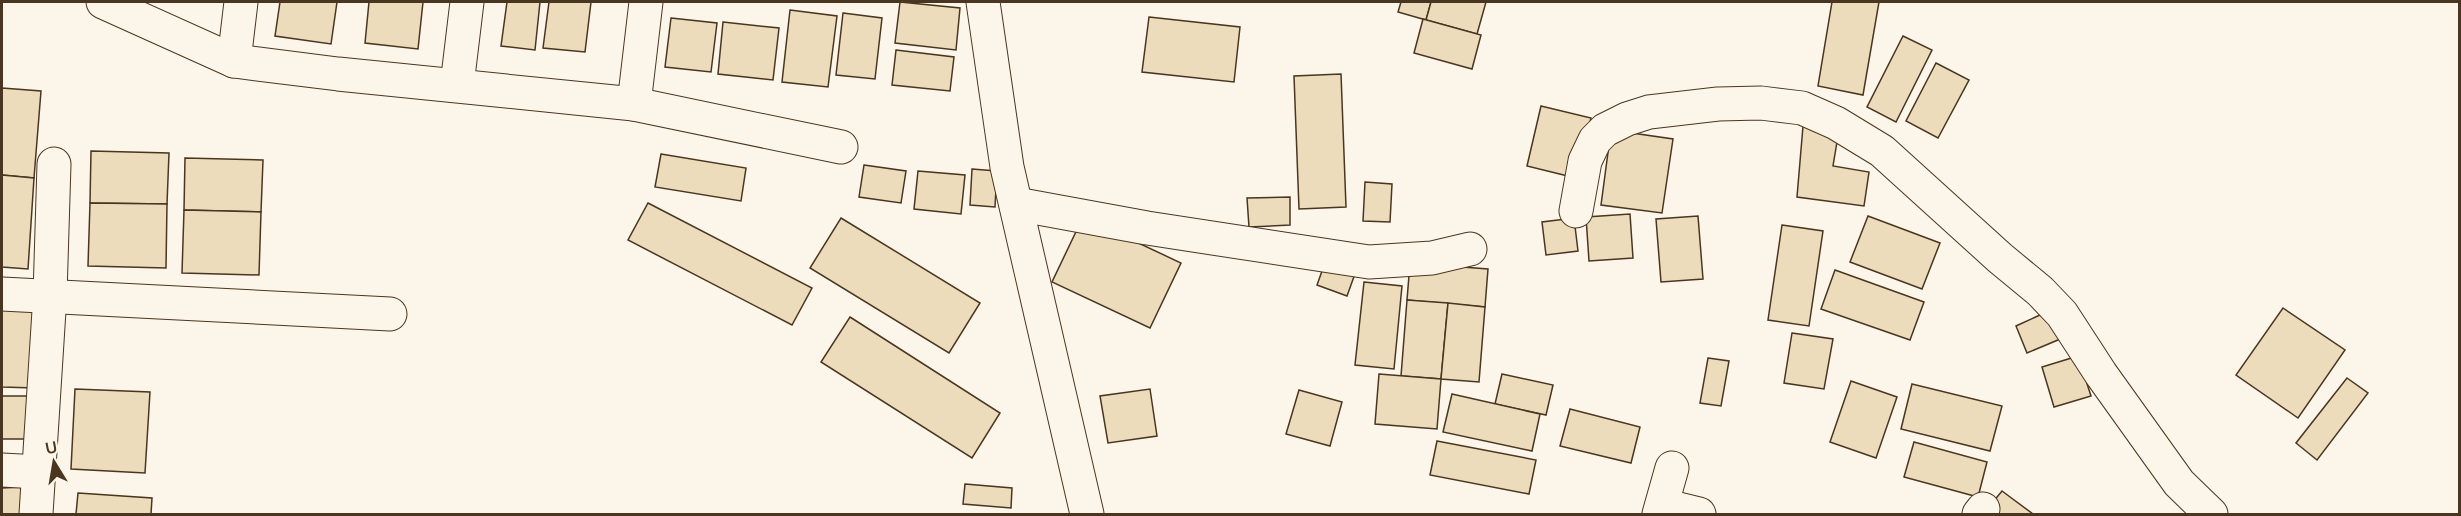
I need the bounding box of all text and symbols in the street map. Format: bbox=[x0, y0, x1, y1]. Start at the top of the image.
north arrow bbox=[24, 432, 84, 492]
text: U bbox=[43, 436, 59, 460]

